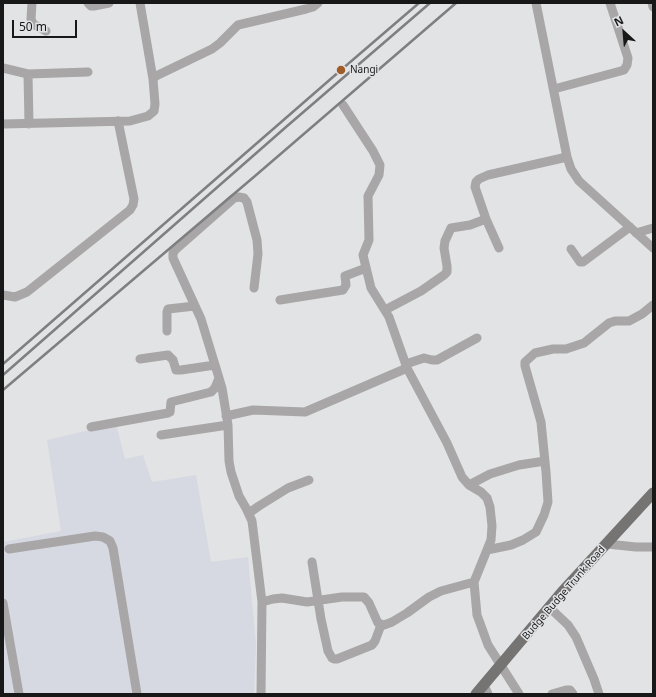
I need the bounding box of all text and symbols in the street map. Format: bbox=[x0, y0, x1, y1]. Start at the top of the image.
scale bar bbox=[14, 12, 79, 38]
north arrow bbox=[604, 12, 644, 52]
text: N bbox=[611, 12, 626, 29]
text: 50 m bbox=[19, 18, 47, 35]
marker: Nangi bbox=[335, 64, 347, 76]
place label: Nangi bbox=[350, 64, 378, 76]
street label: Budge Budge Trunk Road bbox=[520, 544, 608, 642]

